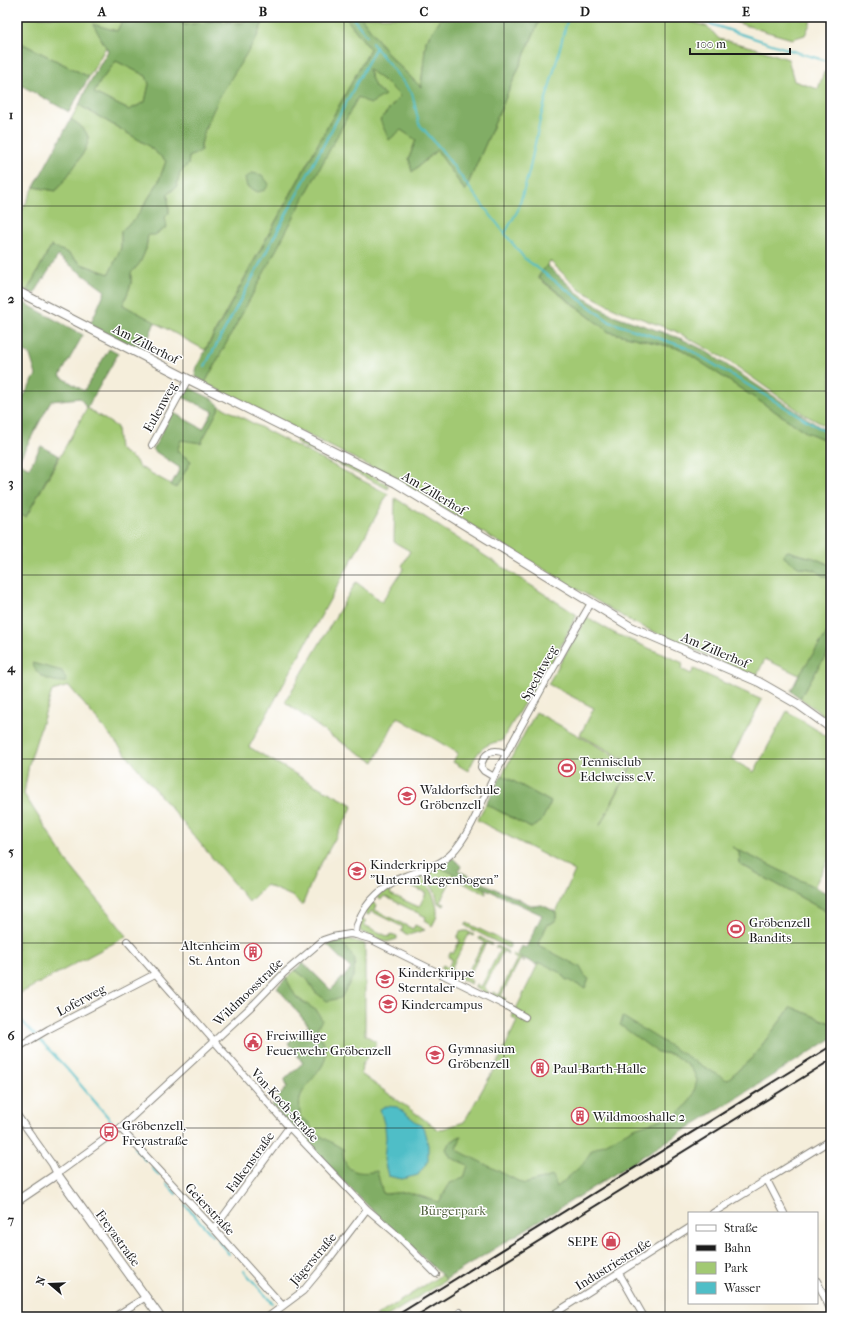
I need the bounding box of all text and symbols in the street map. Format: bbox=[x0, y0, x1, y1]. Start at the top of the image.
text: A bbox=[97, 4, 107, 19]
text: B bbox=[259, 4, 268, 19]
text: C bbox=[420, 4, 429, 19]
text: D bbox=[580, 4, 590, 19]
text: E bbox=[742, 4, 750, 19]
scale bar bbox=[690, 30, 790, 56]
text: 100 m bbox=[696, 37, 726, 51]
text: 1 bbox=[9, 107, 14, 122]
text: 2 bbox=[8, 291, 15, 306]
street label: Am Zillerhof bbox=[110, 321, 184, 368]
street label: Eulenweg bbox=[140, 378, 180, 435]
street label: Am Zillerhof bbox=[399, 468, 471, 519]
text: 3 bbox=[8, 475, 14, 491]
street label: Am Zillerhof bbox=[678, 629, 753, 672]
street label: Spechtweg bbox=[518, 642, 561, 703]
text: 4 bbox=[6, 660, 16, 676]
place label: Tennisclub Edelweiss e.V. bbox=[580, 754, 655, 784]
sports icon: Tennisclub Edelweiss e.V. bbox=[557, 758, 577, 778]
place label: Waldorfschule Gröbenzell bbox=[419, 782, 500, 812]
school or university icon: Waldorfschule Gröbenzell bbox=[397, 786, 417, 806]
text: 5 bbox=[8, 844, 14, 859]
place label: Kinderkrippe "Unterm Regenbogen" bbox=[370, 857, 499, 887]
school or university icon: Kinderkrippe "Unterm Regenbogen" bbox=[347, 861, 367, 881]
place label: Gröbenzell Bandits bbox=[749, 915, 811, 945]
sports icon: Gröbenzell Bandits bbox=[726, 919, 746, 939]
place label: Altenheim St. Anton bbox=[180, 938, 240, 968]
building icon: Altenheim St. Anton bbox=[243, 942, 263, 962]
street label: Wildmoosstraße bbox=[210, 955, 286, 1029]
place label: Kinderkrippe Sterntaler bbox=[398, 965, 475, 995]
school or university icon: Kinderkrippe Sterntaler bbox=[375, 969, 395, 989]
street label: Loferweg bbox=[54, 980, 109, 1019]
school or university icon: Kindercampus bbox=[378, 994, 398, 1014]
place label: Kindercampus bbox=[401, 997, 483, 1012]
text: 6 bbox=[7, 1028, 15, 1043]
place label: Freiwillige Feuerwehr Gröbenzell bbox=[266, 1028, 392, 1058]
public building icon: Freiwillige Feuerwehr Gröbenzell bbox=[243, 1032, 263, 1052]
place label: Gymnasium Gröbenzell bbox=[448, 1041, 515, 1071]
school or university icon: Gymnasium Gröbenzell bbox=[425, 1045, 445, 1065]
building icon: Paul-Barth-Halle bbox=[530, 1058, 550, 1078]
place label: Paul-Barth-Halle bbox=[553, 1061, 647, 1076]
street label: Von-Koch-Straße bbox=[247, 1064, 322, 1145]
building icon: Wildmooshalle 2 bbox=[570, 1106, 590, 1126]
place label: Wildmooshalle 2 bbox=[592, 1109, 685, 1124]
place label: Gröbenzell, Freyastraße bbox=[122, 1118, 189, 1148]
bus stop icon: Gröbenzell, Freyastraße bbox=[99, 1122, 119, 1142]
street label: Falkenstraße bbox=[223, 1128, 277, 1195]
street label: Geierstraße bbox=[182, 1180, 238, 1239]
park label: Bürgerpark bbox=[420, 1203, 486, 1218]
street label: Freyastraße bbox=[93, 1207, 144, 1270]
text: 7 bbox=[7, 1212, 15, 1227]
legend bbox=[688, 1212, 818, 1304]
text: Straße bbox=[724, 1221, 758, 1235]
street label: Jägerstraße bbox=[286, 1229, 340, 1289]
shop icon: SEPE bbox=[601, 1231, 621, 1251]
place label: SEPE bbox=[568, 1234, 598, 1249]
street label: Industriestraße bbox=[572, 1234, 654, 1293]
text: Bahn bbox=[724, 1241, 751, 1255]
text: Park bbox=[724, 1261, 749, 1275]
north arrow bbox=[30, 1264, 70, 1304]
text: N bbox=[34, 1274, 49, 1287]
text: Wasser bbox=[723, 1281, 761, 1295]

